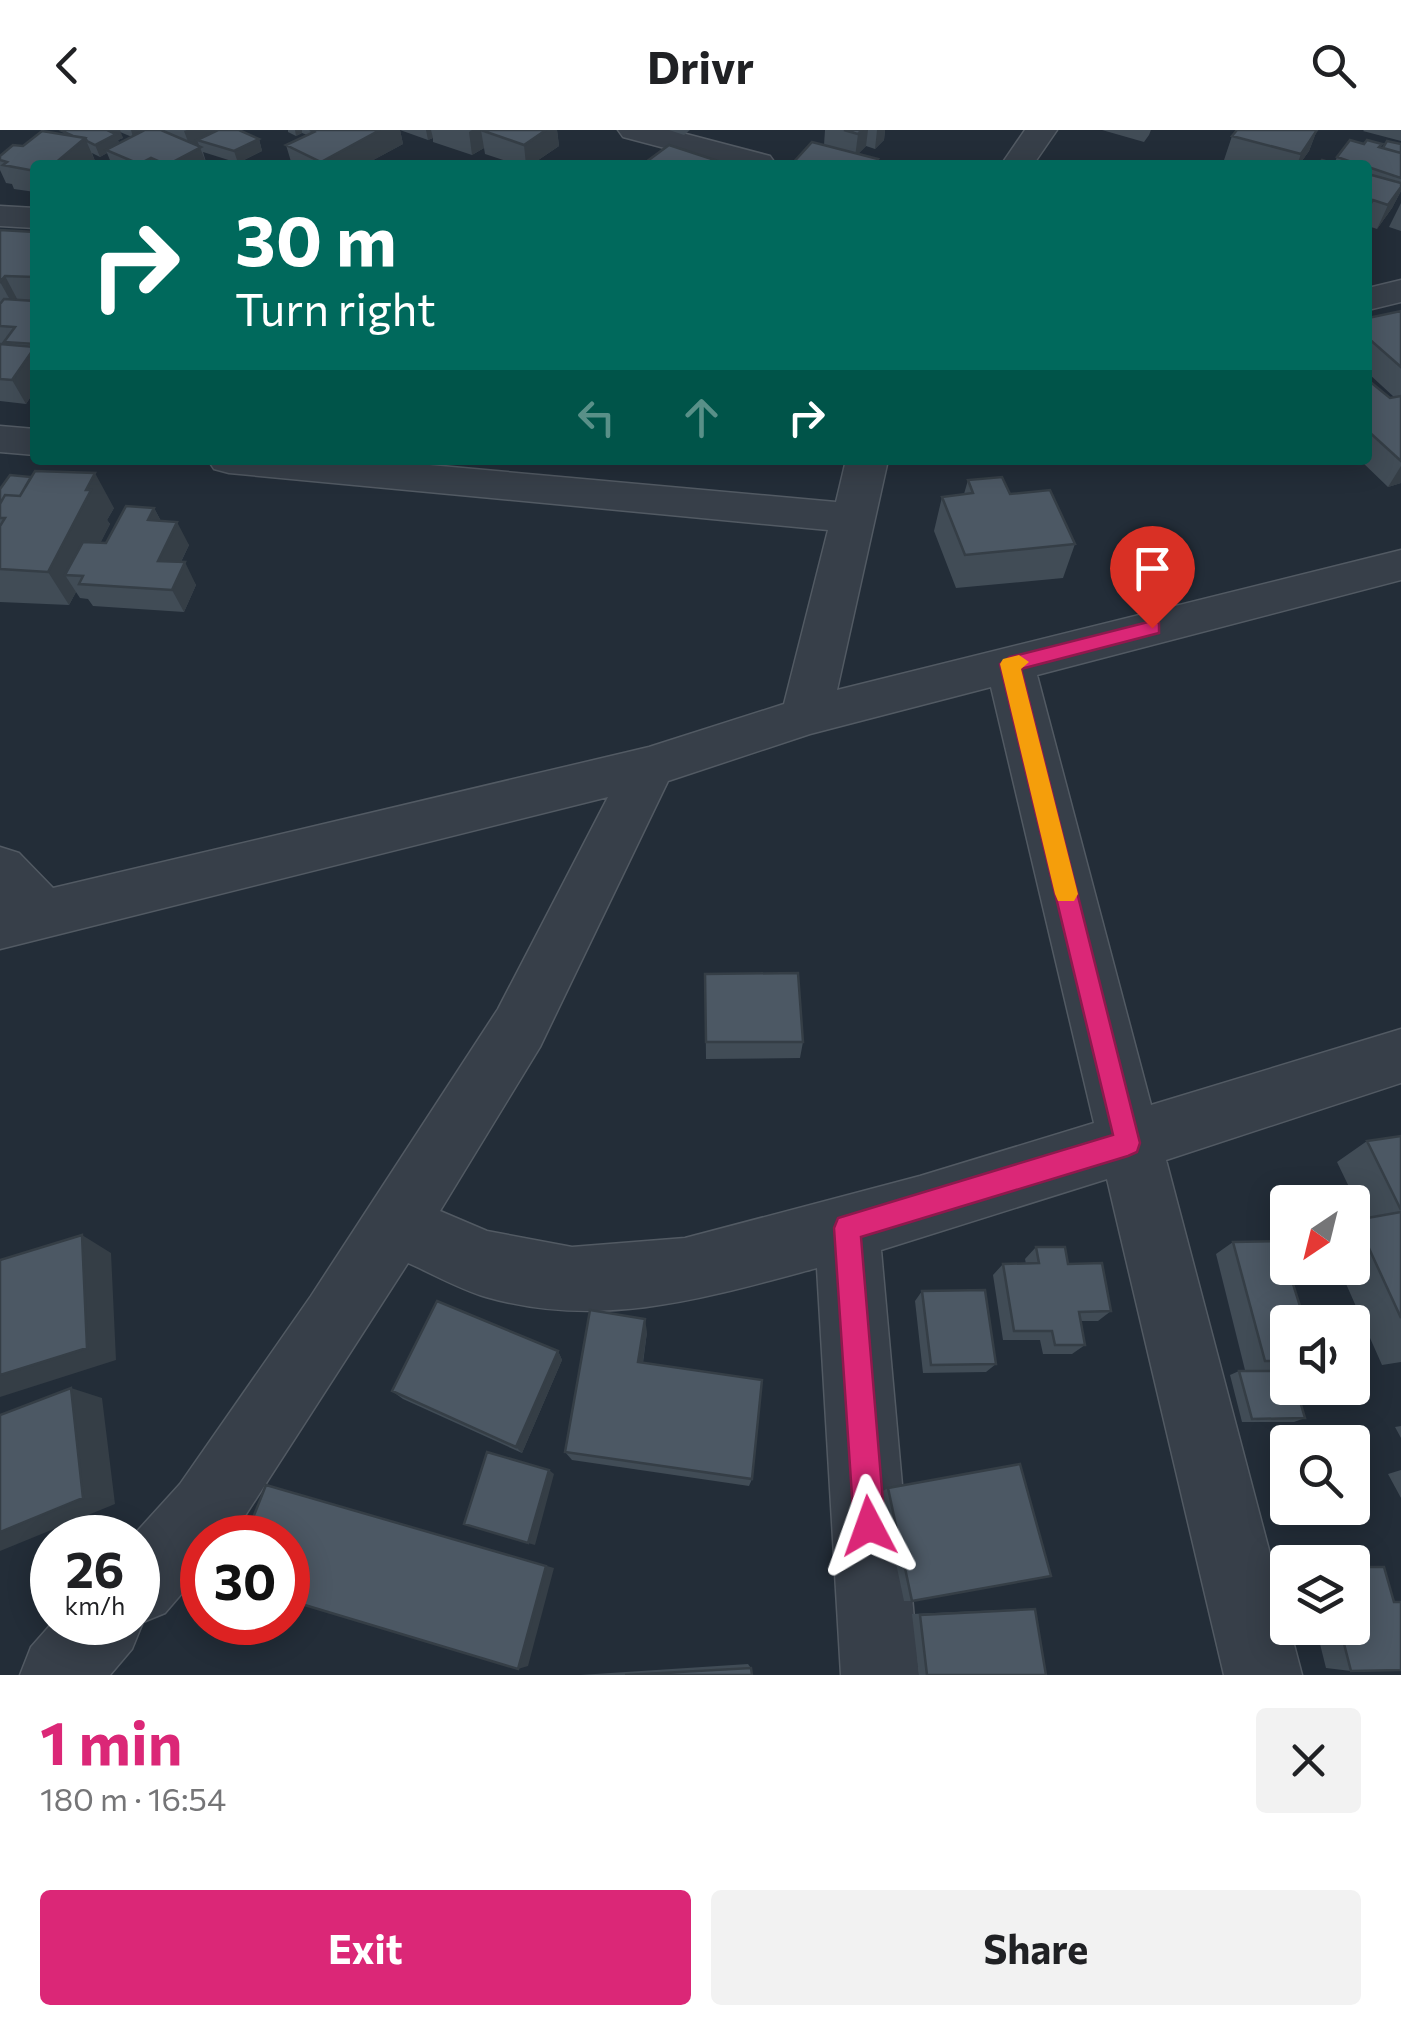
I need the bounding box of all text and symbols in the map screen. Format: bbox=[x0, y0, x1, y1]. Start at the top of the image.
icon: back bbox=[40, 38, 95, 93]
text: Drivr bbox=[647, 38, 754, 93]
icon: search bbox=[1306, 38, 1361, 93]
text: 30 m bbox=[235, 195, 397, 280]
icon: right bbox=[70, 200, 200, 330]
text: Turn right bbox=[235, 280, 436, 335]
icon: left bbox=[569, 390, 624, 445]
icon: ahead bbox=[674, 390, 729, 445]
icon: right bbox=[779, 390, 834, 445]
pin bbox=[1110, 526, 1195, 629]
icon: arrive bbox=[1125, 541, 1180, 596]
north arrow bbox=[1270, 1185, 1370, 1285]
map controls bbox=[1270, 1185, 1370, 1645]
button: sound bbox=[1270, 1305, 1370, 1405]
button: search bbox=[1270, 1425, 1370, 1525]
position arrow bbox=[817, 1474, 921, 1578]
speed limit sign: 30 bbox=[180, 1515, 310, 1645]
text: 26 bbox=[65, 1537, 124, 1598]
button: layers bbox=[1270, 1545, 1370, 1645]
text: km/h bbox=[65, 1590, 125, 1620]
text: 1 min bbox=[40, 1704, 182, 1777]
button: close bbox=[1256, 1708, 1361, 1813]
text: 180 m · 16:54 bbox=[40, 1778, 226, 1818]
button: Exit bbox=[40, 1890, 691, 2005]
button: Share bbox=[711, 1890, 1361, 2005]

